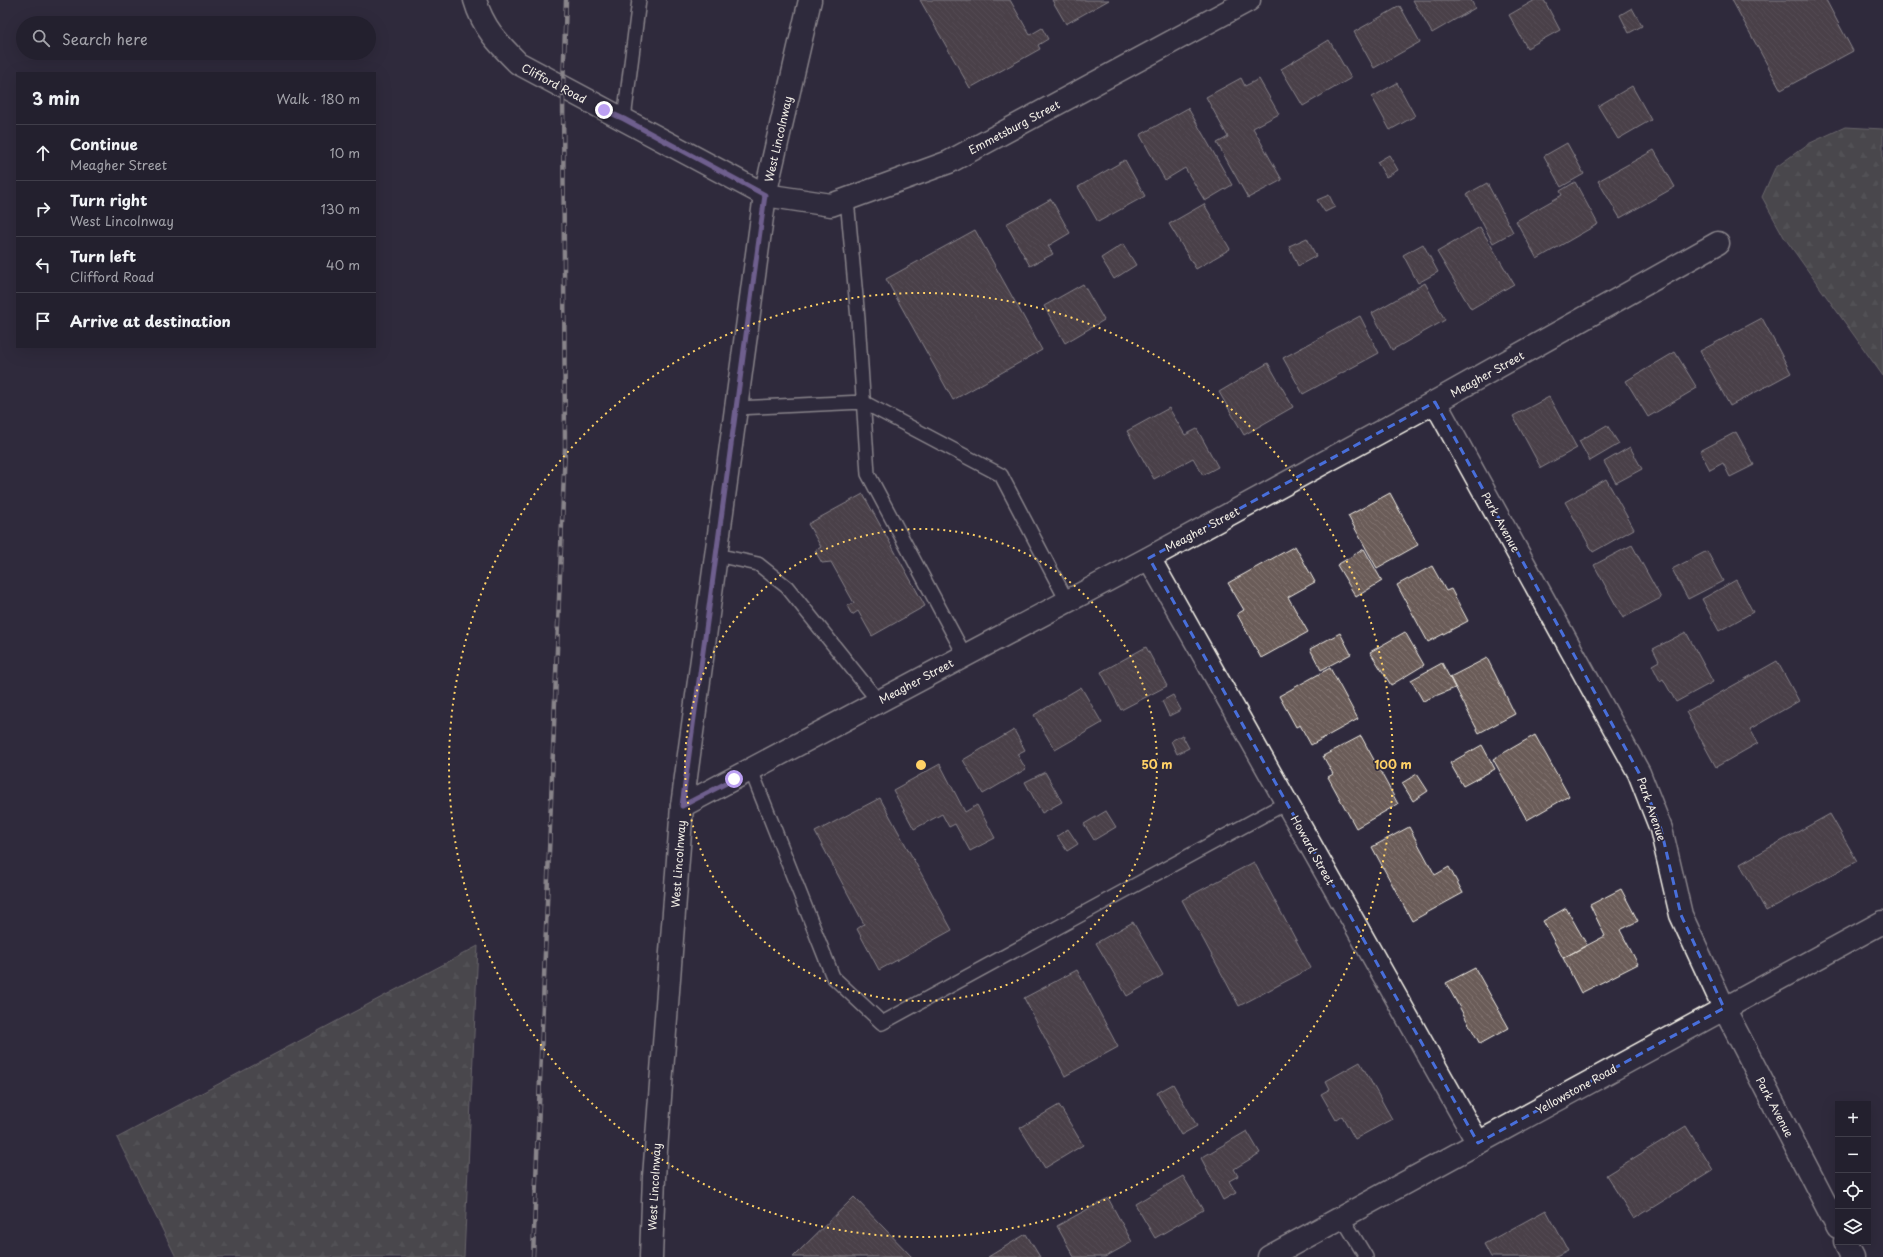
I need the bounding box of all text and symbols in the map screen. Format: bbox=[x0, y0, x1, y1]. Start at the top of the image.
search box bbox=[16, 16, 376, 60]
icon: search bbox=[30, 27, 52, 49]
text: Search here bbox=[62, 27, 148, 50]
street label: Clifford Road bbox=[519, 59, 589, 107]
text: 3 min bbox=[32, 85, 80, 111]
text: Walk · 180 m bbox=[277, 89, 360, 108]
street label: West Lincolnway bbox=[760, 94, 796, 184]
street label: Emmetsburg Street bbox=[965, 95, 1063, 158]
route end bbox=[595, 101, 613, 119]
text: Continue bbox=[70, 132, 138, 155]
icon: ahead bbox=[32, 142, 54, 164]
text: 10 m bbox=[330, 143, 360, 162]
text: Meagher Street bbox=[70, 155, 167, 174]
text: Turn right bbox=[70, 188, 147, 211]
icon: right bbox=[32, 198, 54, 220]
text: 130 m bbox=[321, 199, 360, 218]
text: West Lincolnway bbox=[70, 211, 174, 230]
text: Turn left bbox=[70, 244, 136, 267]
icon: left bbox=[32, 254, 54, 276]
text: 40 m bbox=[326, 255, 360, 274]
text: Clifford Road bbox=[70, 267, 154, 286]
text: Arrive at destination bbox=[70, 309, 231, 332]
icon: arrive bbox=[32, 310, 54, 332]
street label: Meagher Street bbox=[1447, 346, 1527, 401]
street label: Park Avenue bbox=[1477, 489, 1525, 555]
street label: Meagher Street bbox=[1162, 502, 1243, 556]
street label: Meagher Street bbox=[876, 654, 957, 708]
text: 50 m bbox=[1141, 755, 1173, 773]
text: 100 m bbox=[1374, 755, 1412, 773]
centre of rings bbox=[914, 758, 928, 772]
route start bbox=[725, 770, 743, 788]
street label: Park Avenue bbox=[1633, 775, 1671, 843]
street label: Howard Street bbox=[1287, 812, 1339, 888]
street label: West Lincolnway bbox=[666, 820, 690, 908]
street label: Yellowstone Road bbox=[1532, 1060, 1620, 1118]
street label: Park Avenue bbox=[1752, 1074, 1798, 1140]
map controls bbox=[1835, 1101, 1871, 1245]
button: + bbox=[1835, 1101, 1871, 1137]
button: − bbox=[1835, 1137, 1871, 1173]
street label: West Lincolnway bbox=[643, 1143, 665, 1231]
button: locate bbox=[1835, 1173, 1871, 1209]
button: layers bbox=[1835, 1209, 1871, 1245]

